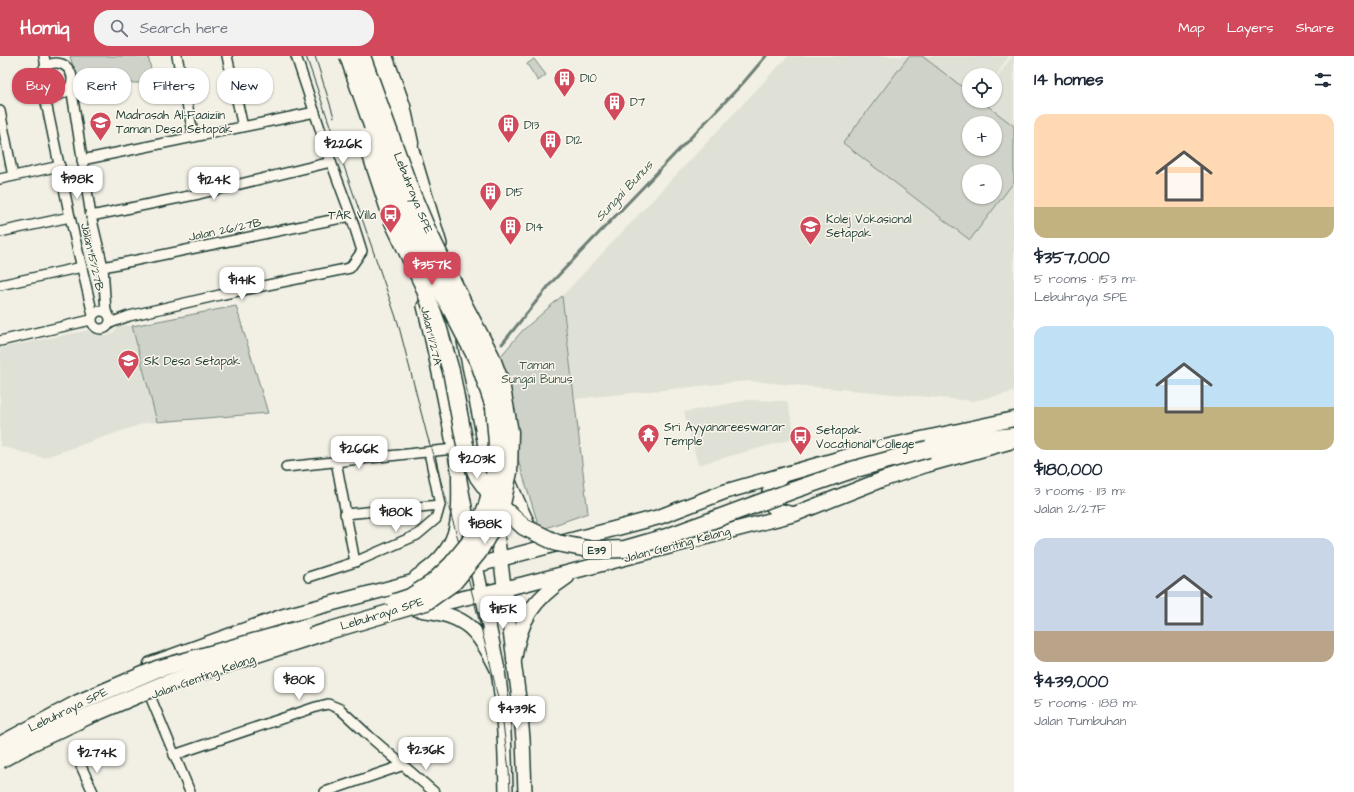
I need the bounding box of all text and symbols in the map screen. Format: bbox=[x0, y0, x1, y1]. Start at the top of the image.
search box bbox=[94, 10, 374, 46]
text: Homiq bbox=[20, 15, 70, 42]
icon: search bbox=[108, 17, 130, 39]
text: Search here bbox=[140, 18, 228, 39]
text: Map bbox=[1178, 18, 1205, 38]
text: Layers bbox=[1227, 18, 1274, 38]
text: Share bbox=[1296, 18, 1334, 38]
building icon: D10 bbox=[552, 65, 578, 98]
chip: Buy bbox=[12, 68, 65, 104]
chip: Rent bbox=[73, 68, 131, 104]
chip: Filters bbox=[139, 68, 209, 104]
chip: New bbox=[217, 68, 273, 104]
map controls bbox=[962, 68, 1002, 204]
button: locate bbox=[962, 68, 1002, 108]
text: 14 homes bbox=[1034, 68, 1104, 92]
icon: filters bbox=[1312, 69, 1334, 91]
place label: D10 bbox=[580, 70, 597, 87]
building icon: D7 bbox=[602, 89, 628, 122]
place label: D7 bbox=[630, 94, 646, 111]
place label: Madrasah Al-Faaiziin Taman Desa Setapak bbox=[116, 107, 233, 138]
school or university icon: Madrasah Al-Faaiziin Taman Desa Setapak bbox=[87, 109, 113, 142]
building icon: D13 bbox=[495, 112, 521, 145]
button: + bbox=[962, 116, 1002, 156]
place label: D13 bbox=[524, 117, 539, 134]
building icon: D12 bbox=[538, 127, 564, 160]
pin: $226K bbox=[315, 131, 371, 165]
place label: D12 bbox=[566, 132, 582, 149]
text: $226K bbox=[324, 135, 362, 153]
icon: home bbox=[1148, 140, 1220, 212]
street label: Lebuhraya SPE bbox=[388, 150, 437, 237]
water label: Sungai Bunus bbox=[591, 155, 659, 226]
button: − bbox=[962, 164, 1002, 204]
pin: $198K bbox=[49, 166, 105, 200]
pin: $124K bbox=[186, 167, 242, 201]
text: $198K bbox=[61, 170, 93, 188]
text: $124K bbox=[197, 171, 231, 189]
building icon: D15 bbox=[478, 179, 504, 212]
place label: D15 bbox=[506, 184, 524, 201]
bus stop icon: TAR Villa bbox=[378, 202, 404, 235]
place label: TAR Villa bbox=[328, 207, 376, 224]
place label: Kolej Vokasional Setapak bbox=[826, 211, 912, 242]
school or university icon: Kolej Vokasional Setapak bbox=[798, 213, 824, 246]
street label: Jalan 26/27B bbox=[187, 214, 263, 246]
building icon: D14 bbox=[497, 214, 523, 247]
place label: D14 bbox=[526, 219, 543, 236]
street label: Jalan 15/27B bbox=[76, 221, 108, 293]
text: $357,000 bbox=[1034, 246, 1110, 270]
pin: $357K bbox=[404, 252, 460, 286]
text: $357K bbox=[413, 256, 451, 274]
pin: $141K bbox=[214, 267, 270, 301]
text: 5 rooms · 153 m² bbox=[1034, 270, 1137, 288]
text: $141K bbox=[228, 271, 256, 289]
text: Lebuhraya SPE bbox=[1034, 288, 1127, 306]
street label: Jalan 1/27A bbox=[416, 305, 446, 368]
school or university icon: SK Desa Setapak bbox=[116, 348, 142, 381]
icon: home bbox=[1148, 352, 1220, 424]
place label: SK Desa Setapak bbox=[144, 353, 241, 370]
park label: Taman Sungai Bunus bbox=[501, 357, 573, 389]
place label: Sri Ayyanareeswarar Temple bbox=[664, 419, 785, 450]
temple icon: Sri Ayyanareeswarar Temple bbox=[636, 421, 662, 454]
place label: Setapak Vocational College bbox=[816, 422, 915, 454]
bus stop icon: Setapak Vocational College bbox=[787, 424, 813, 457]
pin: $266K bbox=[331, 436, 387, 470]
text: $266K bbox=[340, 440, 378, 458]
pin: $203K bbox=[449, 446, 505, 480]
text: $203K bbox=[458, 450, 496, 468]
text: $180,000 bbox=[1034, 458, 1103, 482]
text: 3 rooms · 113 m² bbox=[1034, 482, 1127, 500]
pin: $180K bbox=[368, 499, 424, 533]
text: Jalan 2/27F bbox=[1034, 500, 1106, 518]
text: $180K bbox=[379, 503, 413, 521]
pin: $188K bbox=[457, 511, 513, 545]
text: $188K bbox=[468, 515, 502, 533]
street label: Jalan Genting Kelang bbox=[622, 523, 732, 568]
road number: E39 bbox=[583, 541, 611, 559]
icon: home bbox=[1148, 564, 1220, 636]
street label: Lebuhraya SPE bbox=[338, 593, 426, 636]
pin: $115K bbox=[475, 596, 531, 630]
text: $115K bbox=[489, 600, 517, 618]
street label: Jalan Genting Kelang bbox=[149, 650, 258, 705]
pin: $80K bbox=[275, 667, 323, 701]
text: $439,000 bbox=[1034, 670, 1109, 694]
text: $80K bbox=[283, 671, 315, 689]
street label: Lebuhraya SPE bbox=[26, 683, 111, 737]
text: 5 rooms · 188 m² bbox=[1034, 694, 1138, 712]
pin: $439K bbox=[489, 696, 545, 730]
text: $439K bbox=[498, 700, 536, 718]
text: Jalan Tumbuhan bbox=[1034, 712, 1126, 730]
pin: $236K bbox=[398, 737, 454, 771]
pin: $274K bbox=[69, 740, 125, 774]
text: $236K bbox=[407, 741, 445, 759]
text: $274K bbox=[77, 744, 117, 762]

